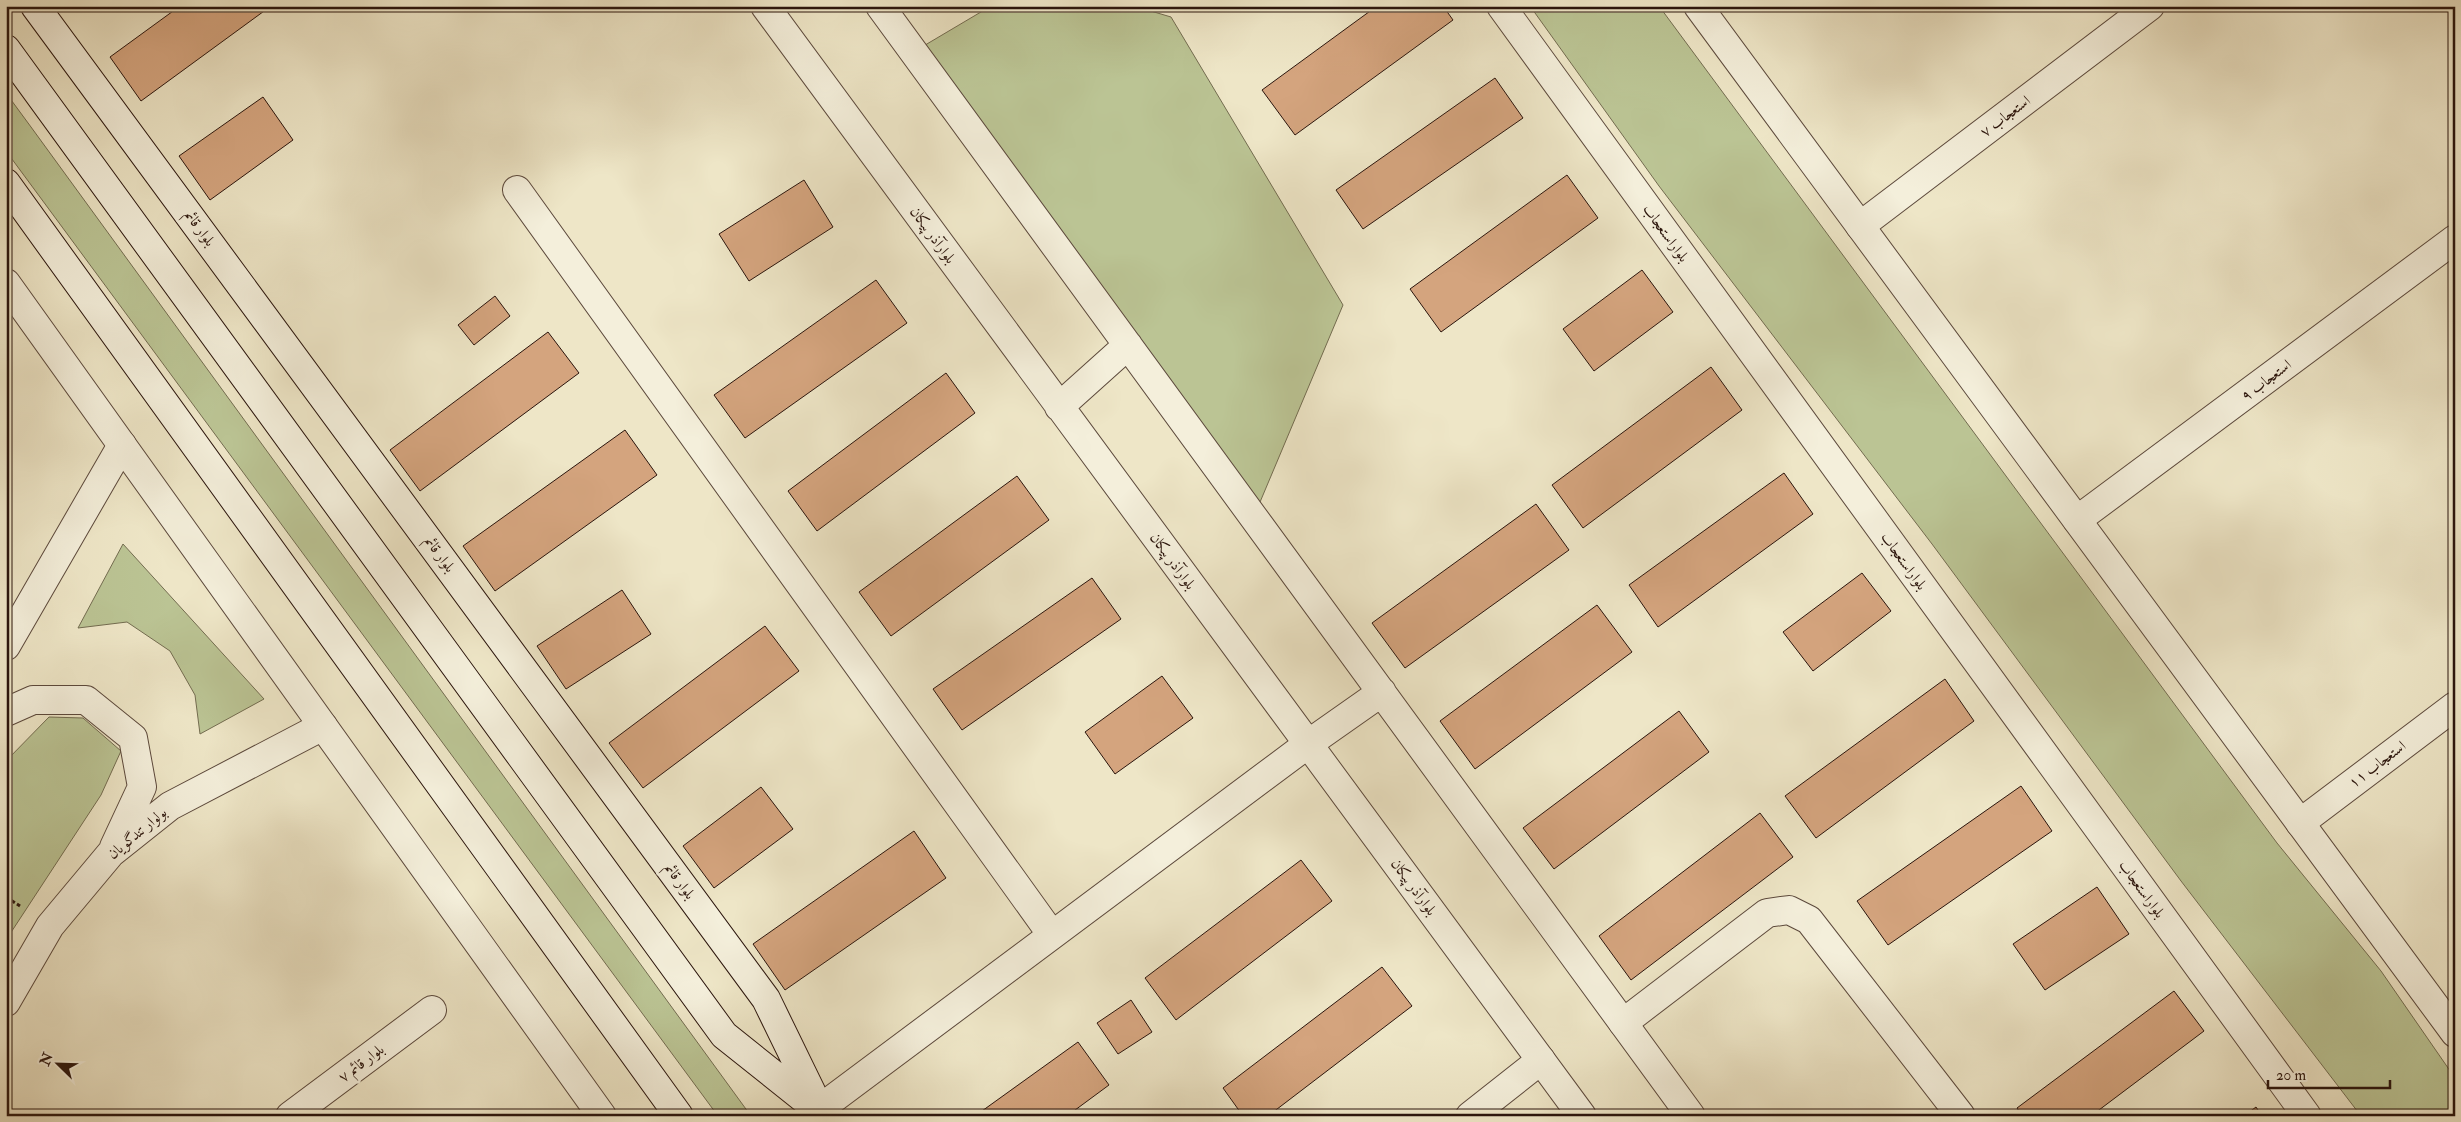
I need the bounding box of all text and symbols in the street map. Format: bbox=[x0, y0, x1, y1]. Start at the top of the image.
street label: استعجاب ۷ bbox=[1976, 91, 2034, 142]
street label: بلواراستعجاب bbox=[1638, 201, 1693, 266]
street label: بلوارآذر پیکان bbox=[905, 203, 960, 268]
street label: بلوار قائم bbox=[178, 206, 219, 252]
street label: استعجاب ۹ bbox=[2237, 355, 2295, 406]
street label: بلوارآذر پیکان bbox=[1145, 529, 1200, 594]
street label: بلواراستعجاب bbox=[1876, 529, 1931, 594]
street label: بلوار قائم bbox=[418, 532, 459, 578]
street label: استعجاب ۱۱ bbox=[2345, 737, 2410, 792]
street label: بولوار تندگویان bbox=[104, 803, 171, 864]
street label: بلوارآذر پیکان bbox=[1386, 855, 1441, 920]
street label: بلواراستعجاب bbox=[2114, 857, 2169, 922]
street label: بلوار قائم bbox=[658, 859, 699, 905]
north arrow bbox=[32, 1040, 82, 1090]
street label: بلوار قائم ۷ bbox=[335, 1040, 390, 1089]
text: N bbox=[36, 1050, 57, 1069]
scale bar bbox=[2268, 1057, 2391, 1089]
text: 20 m bbox=[2276, 1066, 2306, 1085]

